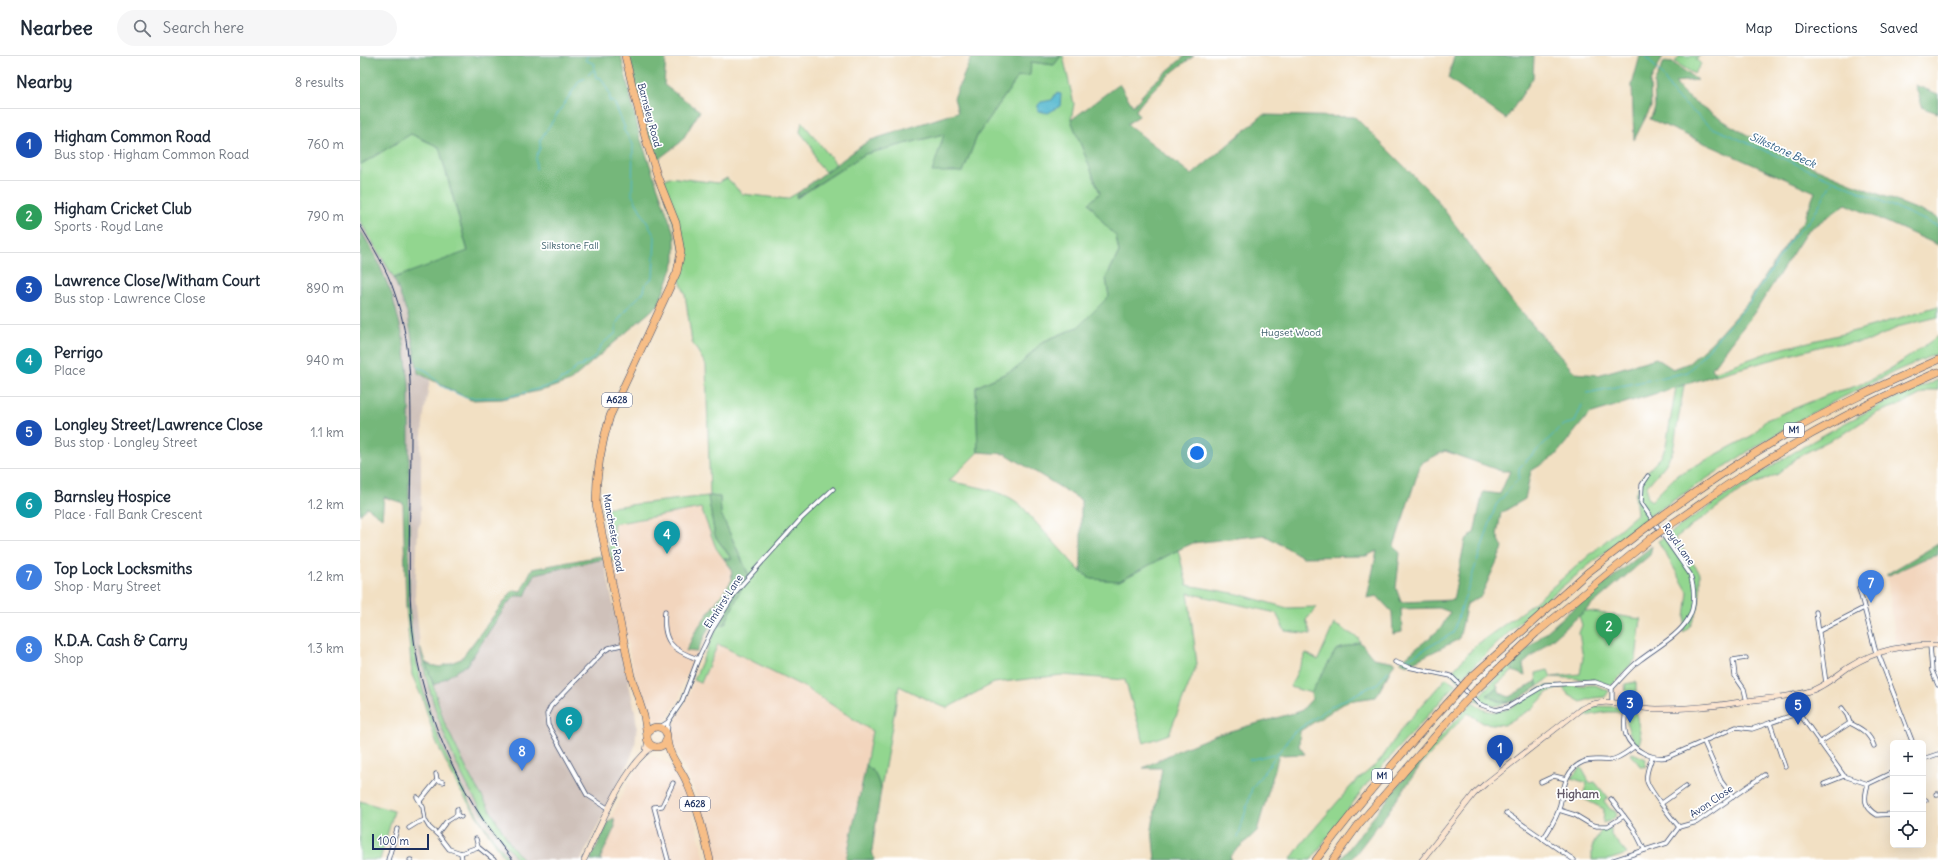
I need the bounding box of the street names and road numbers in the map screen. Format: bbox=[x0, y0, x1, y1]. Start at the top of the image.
street label: Barnsley Road bbox=[635, 82, 664, 149]
road number: A628 bbox=[602, 393, 632, 407]
road number: M1 bbox=[1784, 423, 1804, 437]
street label: Manchester Road bbox=[600, 493, 627, 573]
street label: Royd Lane bbox=[1659, 521, 1698, 568]
street label: Elmhirst Lane bbox=[701, 572, 746, 631]
road number: M1 bbox=[1372, 769, 1392, 783]
street label: Avon Close bbox=[1687, 782, 1735, 821]
road number: A628 bbox=[680, 797, 710, 811]

